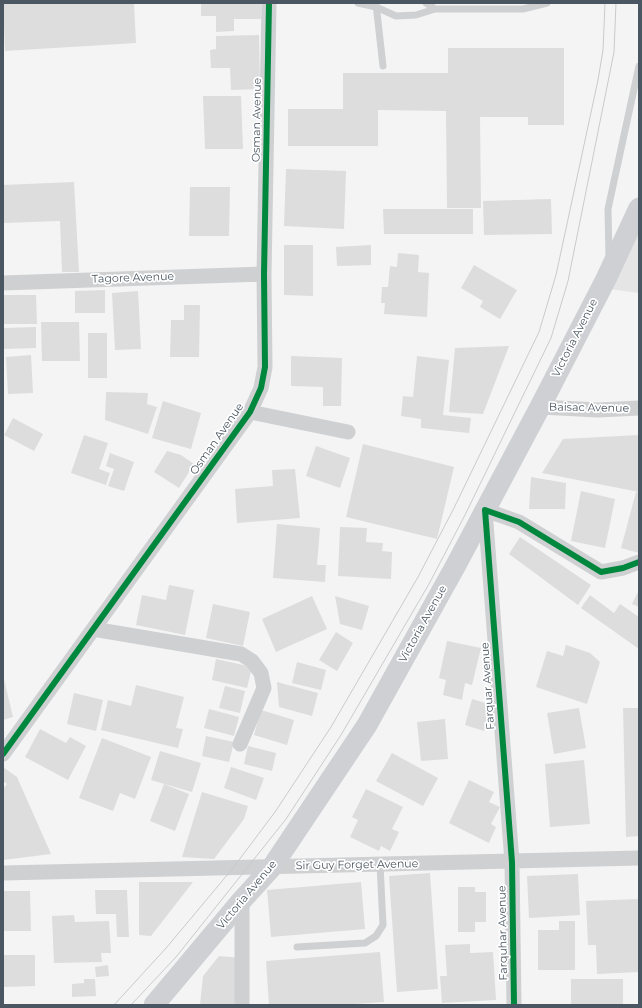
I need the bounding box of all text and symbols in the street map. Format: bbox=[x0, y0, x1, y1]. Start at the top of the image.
street label: Osman Avenue bbox=[250, 78, 264, 162]
street label: Tagore Avenue bbox=[92, 270, 174, 286]
street label: Victoria Avenue bbox=[550, 297, 600, 379]
street label: Osman Avenue bbox=[187, 401, 247, 477]
street label: Baisac Avenue bbox=[549, 401, 629, 415]
street label: Victoria Avenue bbox=[396, 583, 450, 665]
street label: Farquar Avenue bbox=[478, 642, 498, 730]
street label: Sir Guy Forget Avenue bbox=[296, 857, 418, 873]
street label: Victoria Avenue bbox=[214, 858, 280, 932]
street label: Farquhar Avenue bbox=[496, 885, 510, 981]

